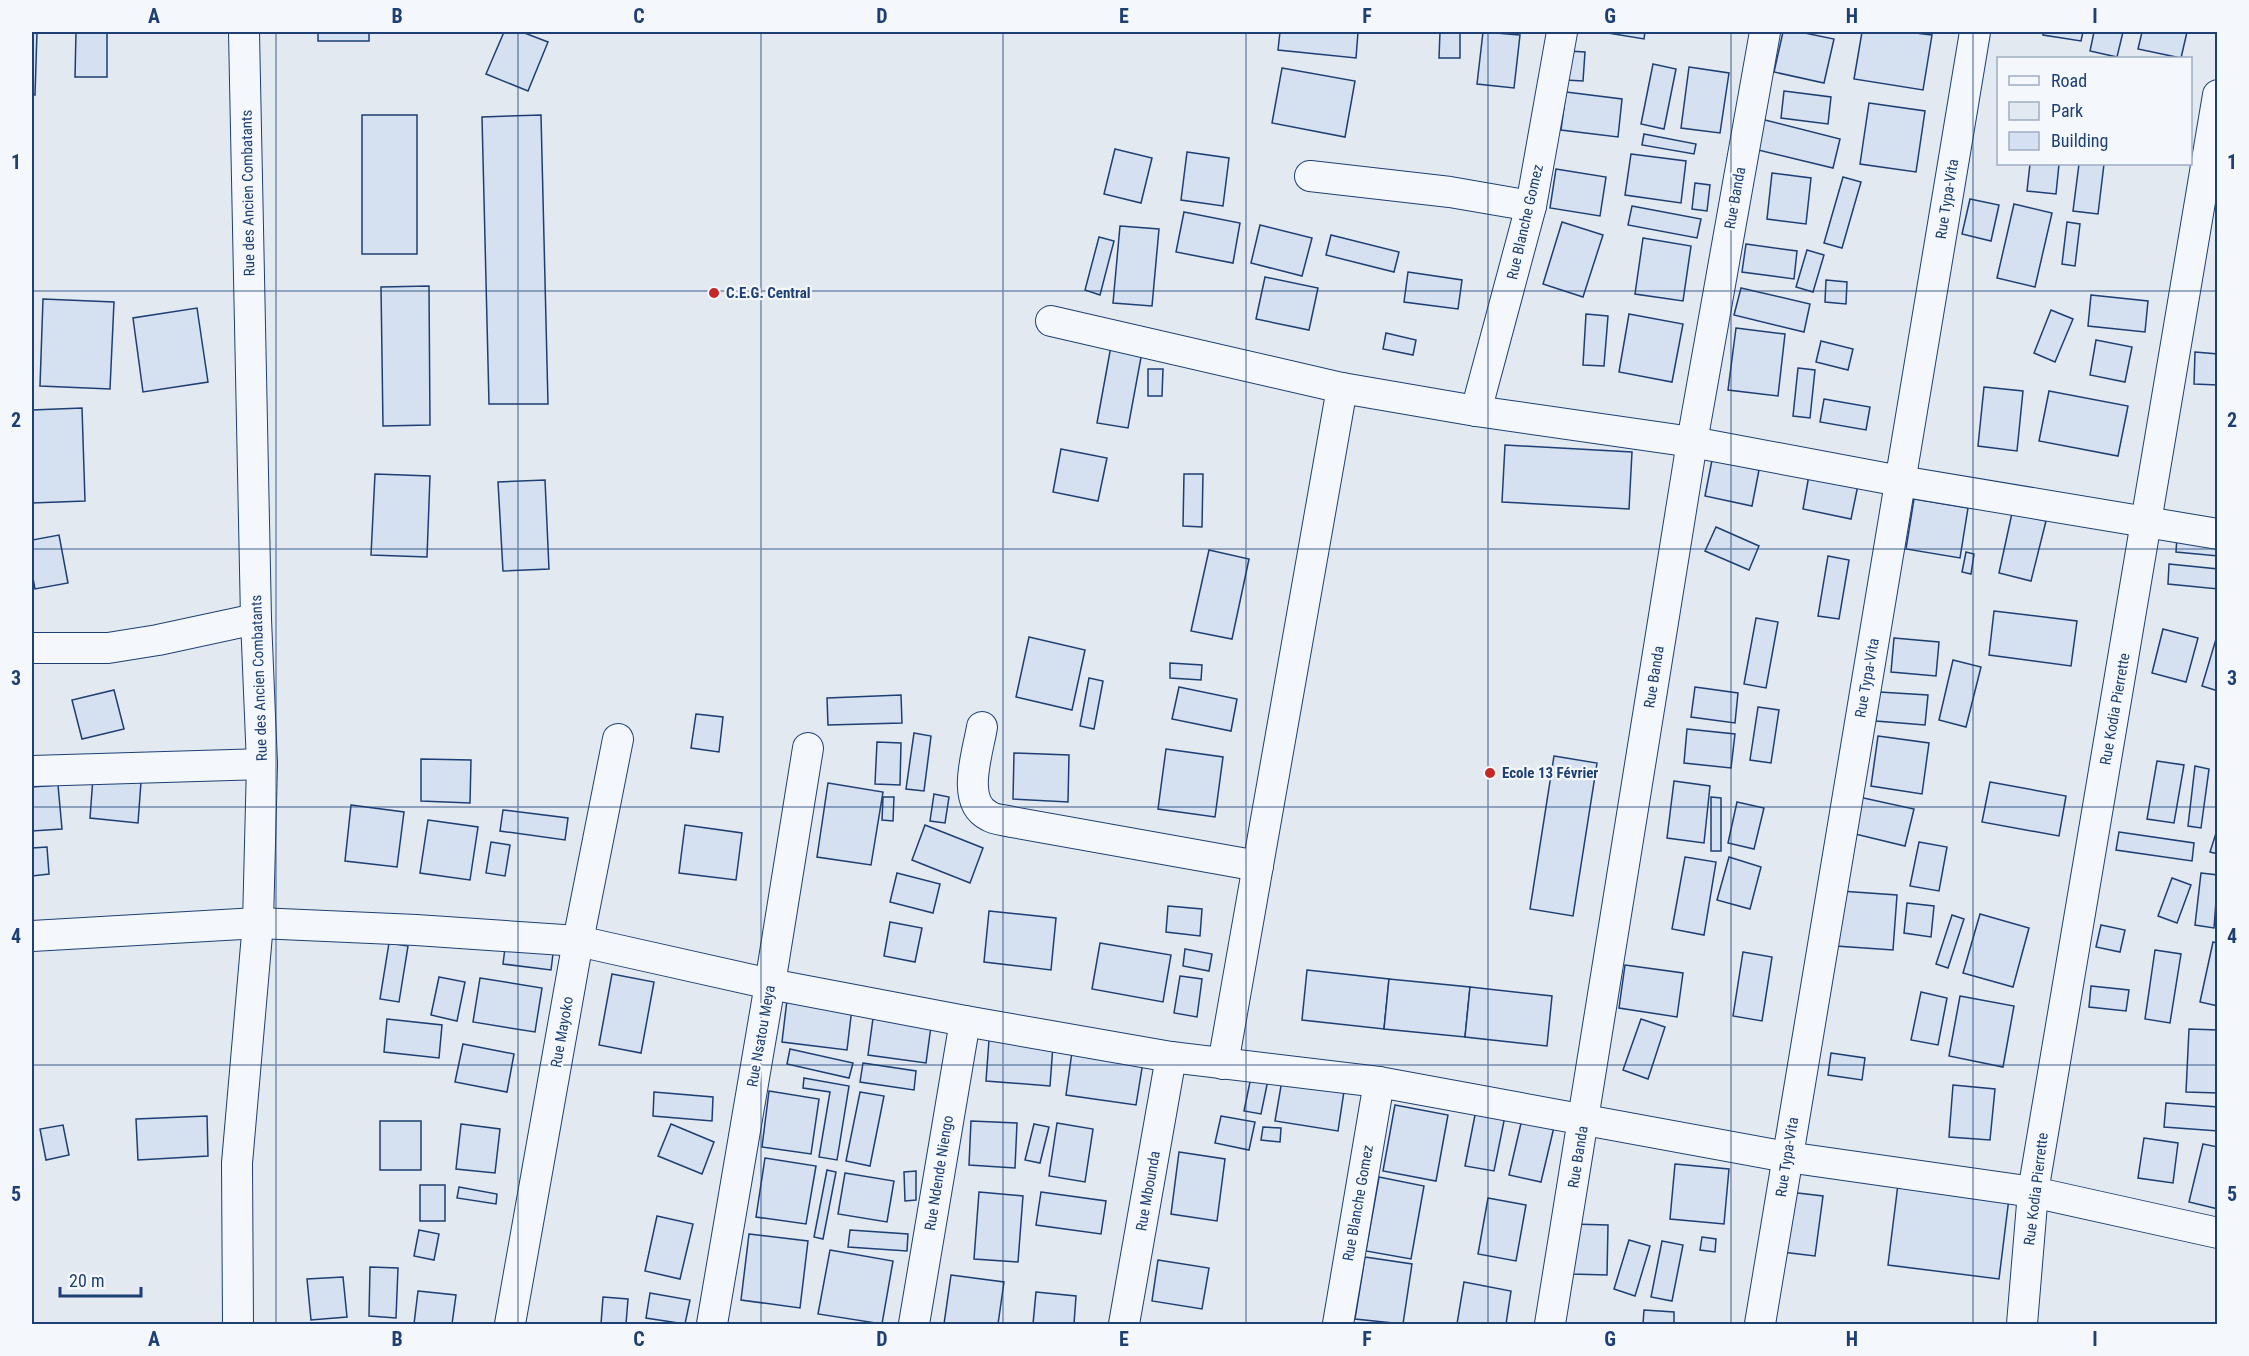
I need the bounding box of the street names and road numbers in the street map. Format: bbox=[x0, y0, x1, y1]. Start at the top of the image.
street label: Rue des Ancien Combatants bbox=[238, 109, 258, 276]
street label: Rue Typa-Vita bbox=[1932, 158, 1962, 240]
street label: Rue Blanche Gomez bbox=[1503, 163, 1547, 281]
street label: Rue Banda bbox=[1721, 165, 1749, 231]
street label: Rue des Ancien Combatants bbox=[247, 594, 271, 762]
street label: Rue Typa-Vita bbox=[1851, 637, 1883, 719]
street label: Rue Banda bbox=[1640, 645, 1668, 709]
street label: Rue Kodia Pierrette bbox=[2096, 652, 2134, 766]
street label: Rue Nsatou Meya bbox=[743, 984, 779, 1088]
street label: Rue Mayoko bbox=[547, 995, 577, 1069]
street label: Rue Ndende Niengo bbox=[921, 1114, 957, 1232]
street label: Rue Typa-Vita bbox=[1772, 1116, 1802, 1198]
street label: Rue Banda bbox=[1564, 1125, 1592, 1189]
street label: Rue Kodia Pierrette bbox=[2020, 1132, 2052, 1246]
street label: Rue Blanche Gomez bbox=[1339, 1143, 1377, 1263]
street label: Rue Mbounda bbox=[1132, 1150, 1164, 1232]

